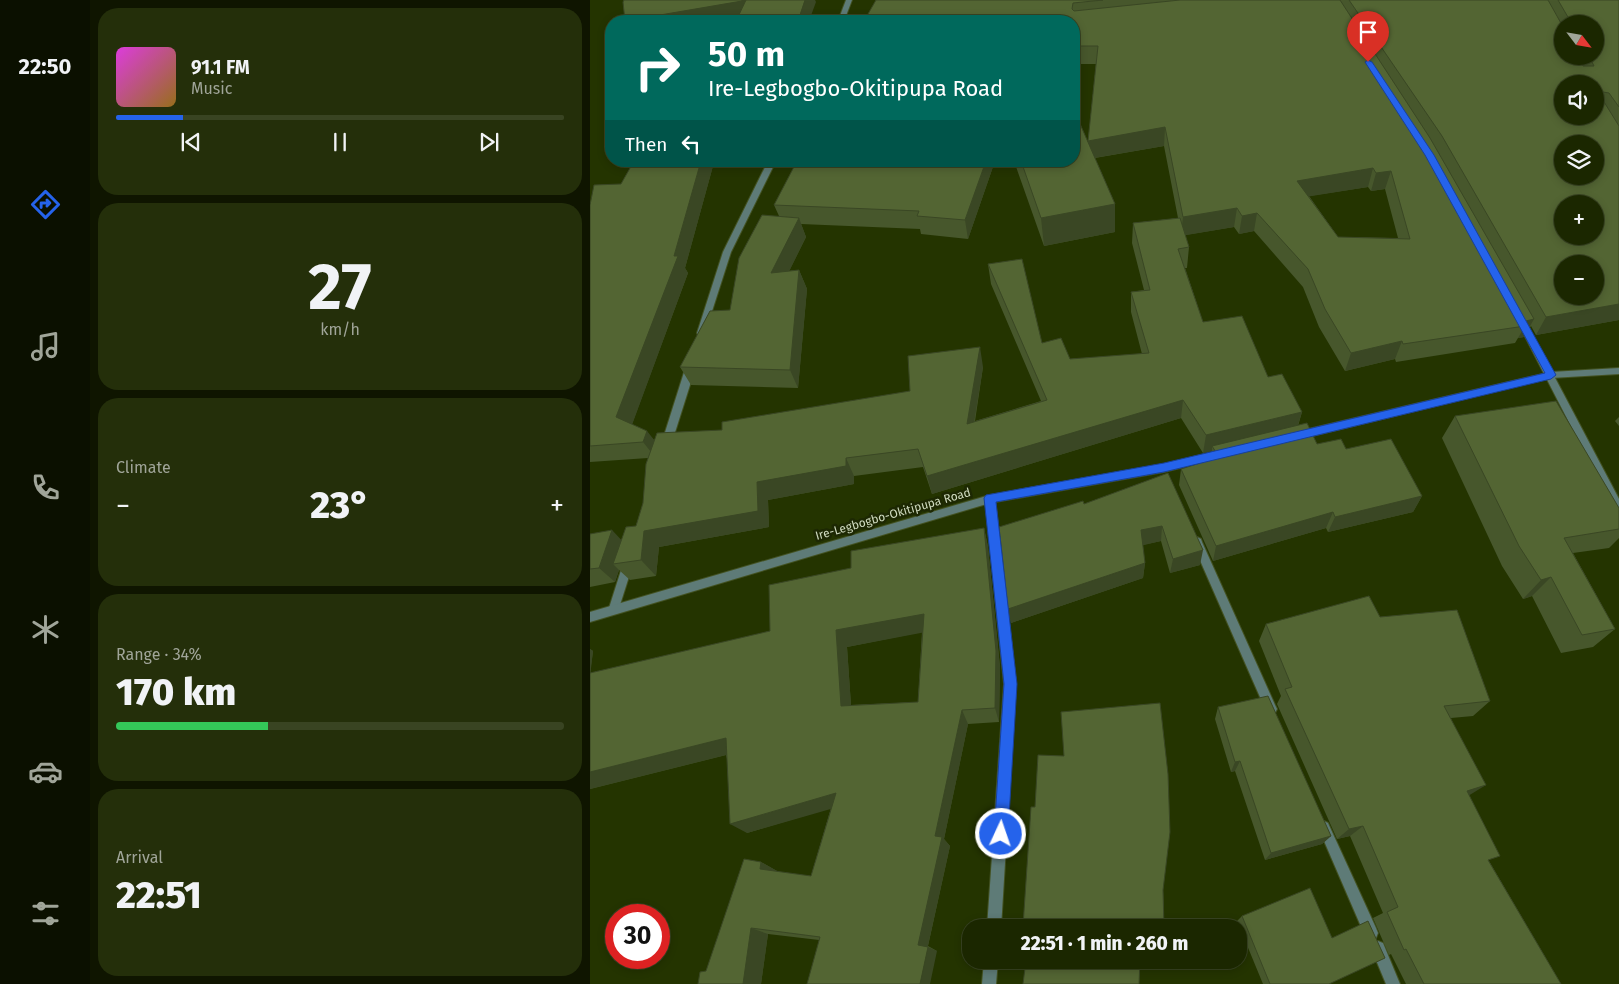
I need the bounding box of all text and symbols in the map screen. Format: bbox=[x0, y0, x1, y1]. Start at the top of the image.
pin bbox=[1347, 11, 1389, 62]
north arrow bbox=[1554, 15, 1604, 65]
map controls bbox=[1554, 15, 1604, 305]
icon: arrive bbox=[1354, 18, 1382, 46]
text: 50 m bbox=[708, 33, 785, 75]
icon: right bbox=[625, 35, 690, 100]
text: 22:50 bbox=[19, 53, 71, 80]
text: 91.1 FM bbox=[191, 56, 250, 79]
text: Ire-Legbogbo-Okitipupa Road bbox=[708, 75, 1003, 102]
button: sound bbox=[1554, 75, 1604, 125]
text: Music bbox=[191, 79, 232, 98]
icon: previous bbox=[177, 128, 205, 156]
icon: pause bbox=[326, 128, 354, 156]
icon: next bbox=[475, 128, 503, 156]
icon: left bbox=[677, 130, 705, 158]
text: Then bbox=[625, 133, 667, 156]
button: layers bbox=[1554, 135, 1604, 185]
icon: directions bbox=[28, 187, 63, 222]
button: + bbox=[1554, 195, 1604, 245]
text: 27 bbox=[308, 248, 372, 326]
button: − bbox=[1554, 255, 1604, 305]
text: km/h bbox=[320, 320, 360, 339]
icon: music bbox=[28, 329, 63, 364]
text: Climate bbox=[116, 458, 171, 477]
icon: phone bbox=[28, 470, 63, 505]
text: 23° bbox=[310, 482, 370, 528]
street label: Ire-Legbogbo-Okitipupa Road bbox=[814, 485, 972, 543]
text: − bbox=[116, 489, 130, 522]
text: + bbox=[550, 489, 564, 522]
icon: climate bbox=[28, 612, 63, 647]
text: Range · 34% bbox=[116, 645, 202, 664]
text: 170 km bbox=[116, 669, 236, 715]
icon: car bbox=[28, 754, 63, 789]
position arrow bbox=[974, 807, 1026, 859]
text: Arrival bbox=[116, 848, 163, 867]
text: 22:51 bbox=[116, 872, 202, 918]
icon: filters bbox=[28, 896, 63, 931]
speed limit sign: 30 bbox=[605, 904, 670, 969]
text: 22:51 · 1 min · 260 m bbox=[1021, 932, 1188, 955]

